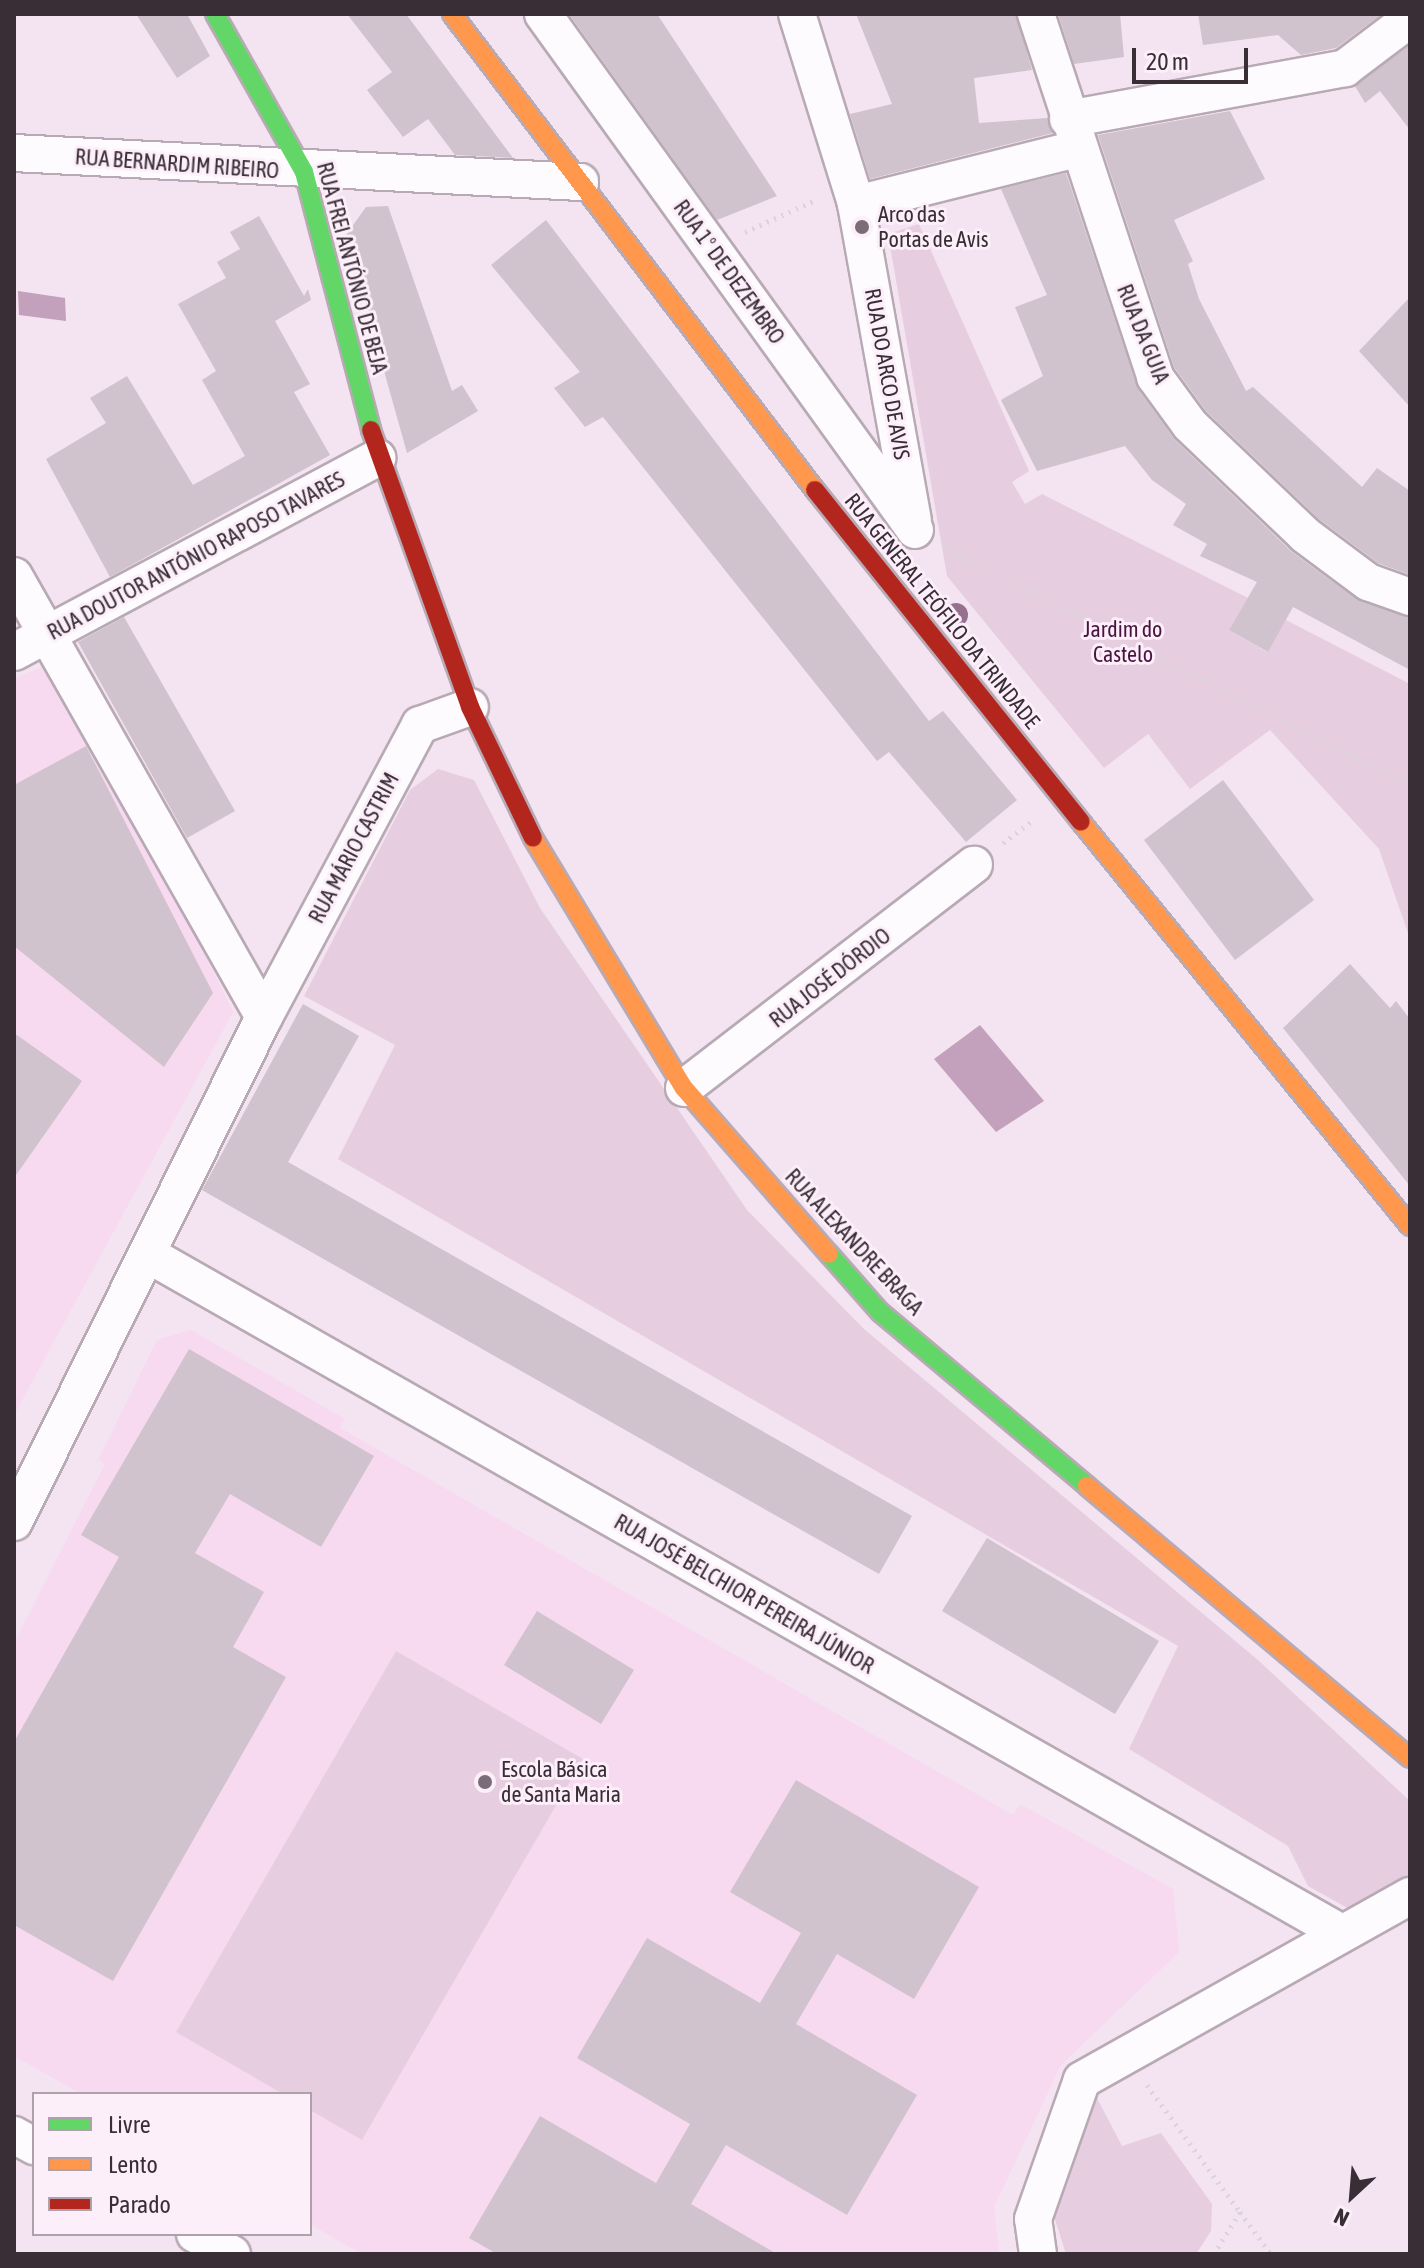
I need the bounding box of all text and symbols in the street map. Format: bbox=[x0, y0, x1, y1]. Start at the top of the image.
scale bar bbox=[1136, 32, 1252, 82]
text: 20 m bbox=[1146, 48, 1189, 75]
street label: RUA BERNARDIM RIBEIRO bbox=[74, 144, 280, 184]
street label: RUA FREI ANTÓNIO DE BEJA bbox=[311, 159, 393, 377]
street label: RUA 1° DE DEZEMBRO bbox=[668, 195, 790, 349]
place label: Arco das Portas de Avis bbox=[878, 201, 989, 252]
marker: Arco das Portas de Avis bbox=[853, 218, 871, 236]
street label: RUA DA GUIA bbox=[1111, 280, 1175, 388]
street label: RUA DO ARCO DE AVIS bbox=[859, 286, 915, 462]
street label: RUA DOUTOR ANTÓNIO RAPOSO TAVARES bbox=[43, 466, 349, 646]
street label: RUA GENERAL TEÓFILO DA TRINDADE bbox=[839, 488, 1045, 734]
park label: Jardim do Castelo bbox=[1084, 616, 1162, 668]
street label: RUA MÁRIO CASTRIM bbox=[303, 768, 405, 928]
street label: RUA JOSÉ DÓRDIO bbox=[764, 923, 896, 1033]
street label: RUA ALEXANDRE BRAGA bbox=[779, 1163, 929, 1321]
street label: RUA JOSÉ BELCHIOR PEREIRA JÚNIOR bbox=[609, 1509, 879, 1679]
place label: Escola Básica de Santa Maria bbox=[501, 1756, 621, 1808]
marker: Escola Básica de Santa Maria bbox=[476, 1773, 494, 1791]
legend bbox=[32, 2092, 312, 2236]
text: Livre bbox=[108, 2111, 151, 2138]
text: Lento bbox=[108, 2151, 158, 2178]
north arrow bbox=[1312, 2156, 1392, 2236]
text: Parado bbox=[108, 2191, 171, 2218]
text: N bbox=[1330, 2203, 1353, 2232]

